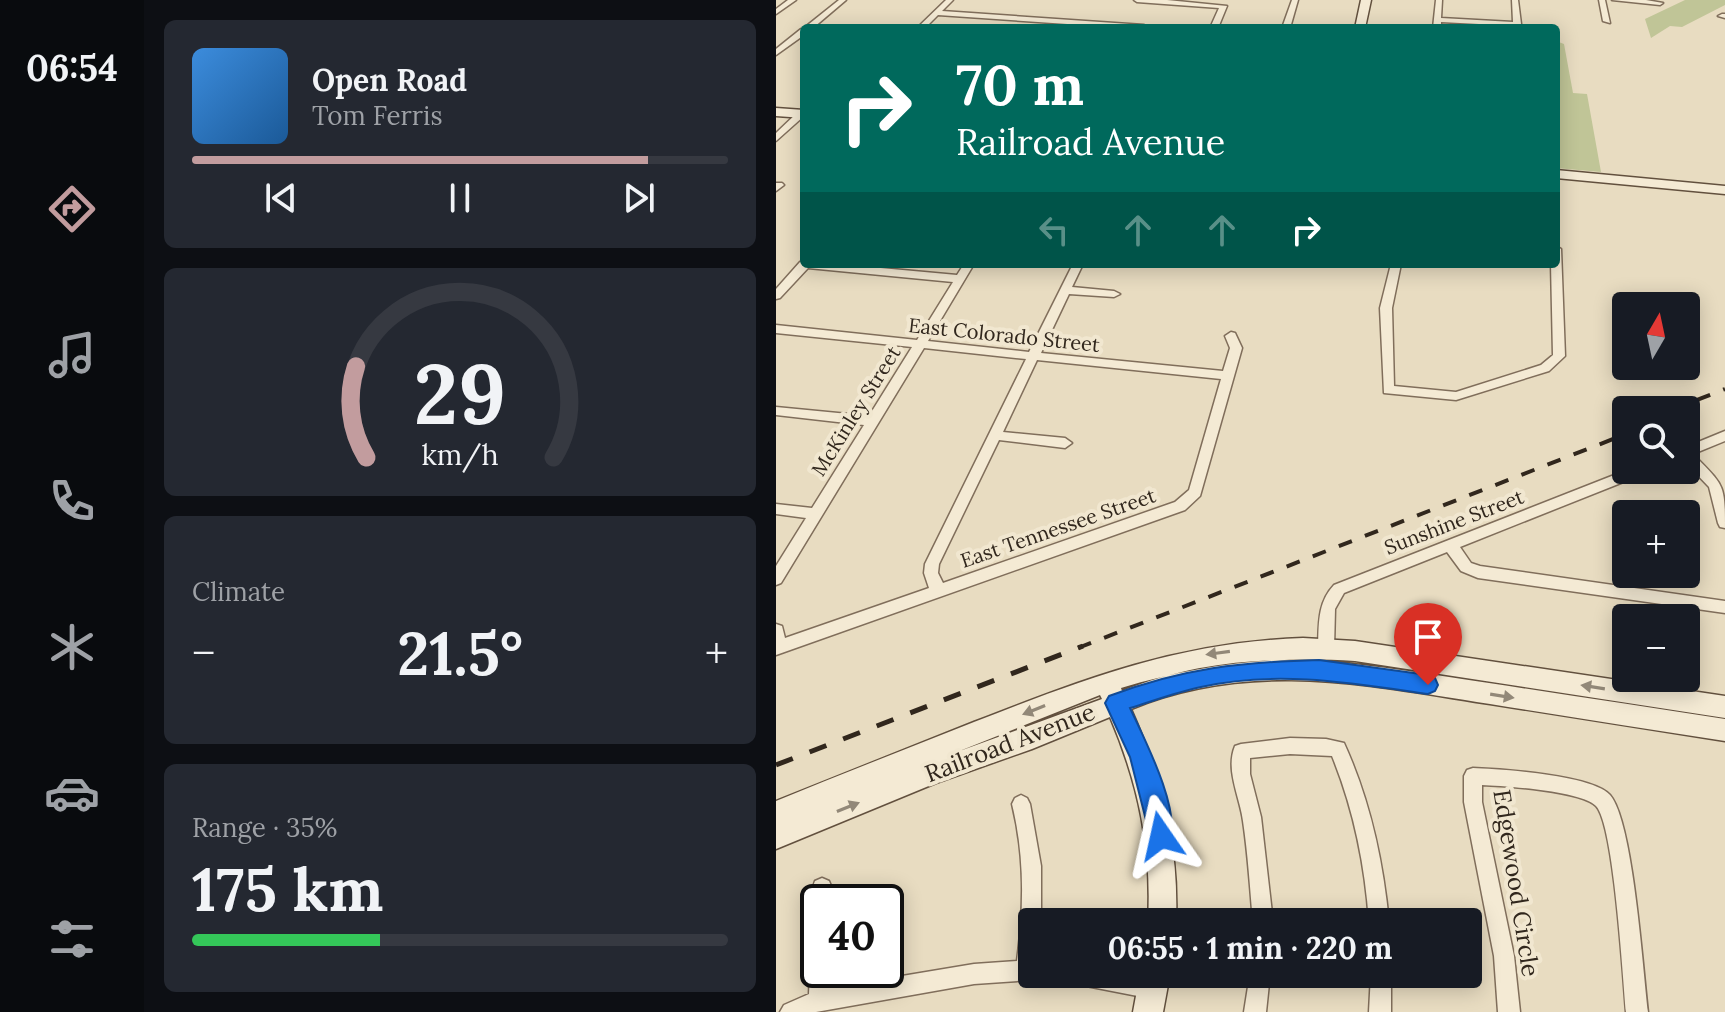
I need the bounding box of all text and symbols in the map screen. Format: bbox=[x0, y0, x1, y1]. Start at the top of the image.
text: 06:54 bbox=[26, 45, 118, 91]
text: 70 m bbox=[956, 49, 1084, 120]
icon: right bbox=[824, 56, 928, 160]
text: Open Road bbox=[312, 61, 467, 99]
text: Tom Ferris bbox=[312, 99, 442, 132]
text: Railroad Avenue bbox=[956, 119, 1225, 165]
icon: previous bbox=[259, 176, 303, 220]
icon: pause bbox=[438, 176, 482, 220]
icon: next bbox=[617, 176, 661, 220]
icon: directions bbox=[44, 181, 100, 237]
icon: left bbox=[1032, 208, 1076, 252]
icon: ahead bbox=[1116, 208, 1160, 252]
icon: ahead bbox=[1200, 208, 1244, 252]
icon: right bbox=[1284, 208, 1328, 252]
north arrow bbox=[1612, 292, 1700, 380]
map controls bbox=[1612, 292, 1700, 692]
street label: East Colorado Street bbox=[907, 312, 1101, 357]
icon: music bbox=[44, 327, 100, 383]
text: 29 bbox=[414, 340, 506, 447]
street label: McKinley Street bbox=[806, 341, 906, 480]
button: search bbox=[1612, 396, 1700, 484]
text: km/h bbox=[421, 436, 499, 473]
icon: phone bbox=[44, 473, 100, 529]
street label: East Tennessee Street bbox=[957, 482, 1159, 573]
street label: Sunshine Street bbox=[1381, 483, 1527, 560]
button: + bbox=[1612, 500, 1700, 588]
text: Climate bbox=[192, 575, 285, 608]
pin bbox=[1394, 603, 1462, 685]
button: − bbox=[1612, 604, 1700, 692]
text: 21.5° bbox=[397, 615, 523, 691]
icon: arrive bbox=[1406, 615, 1450, 659]
icon: climate bbox=[44, 619, 100, 675]
text: − bbox=[192, 625, 215, 681]
text: + bbox=[705, 625, 728, 681]
one-way arrow bbox=[1206, 646, 1231, 659]
one-way arrow bbox=[1580, 680, 1605, 693]
one-way arrow bbox=[1490, 690, 1515, 703]
street label: Railroad Avenue bbox=[920, 696, 1099, 789]
one-way arrow bbox=[1022, 703, 1046, 716]
icon: car bbox=[44, 765, 100, 821]
street label: Edgewood Circle bbox=[1486, 787, 1547, 979]
position arrow bbox=[1119, 794, 1203, 878]
one-way arrow bbox=[836, 800, 860, 813]
text: Range · 35% bbox=[192, 811, 337, 844]
text: 175 km bbox=[192, 851, 384, 927]
speed limit sign: 40 bbox=[800, 884, 904, 988]
icon: filters bbox=[44, 911, 100, 967]
text: 06:55 · 1 min · 220 m bbox=[1108, 929, 1392, 967]

